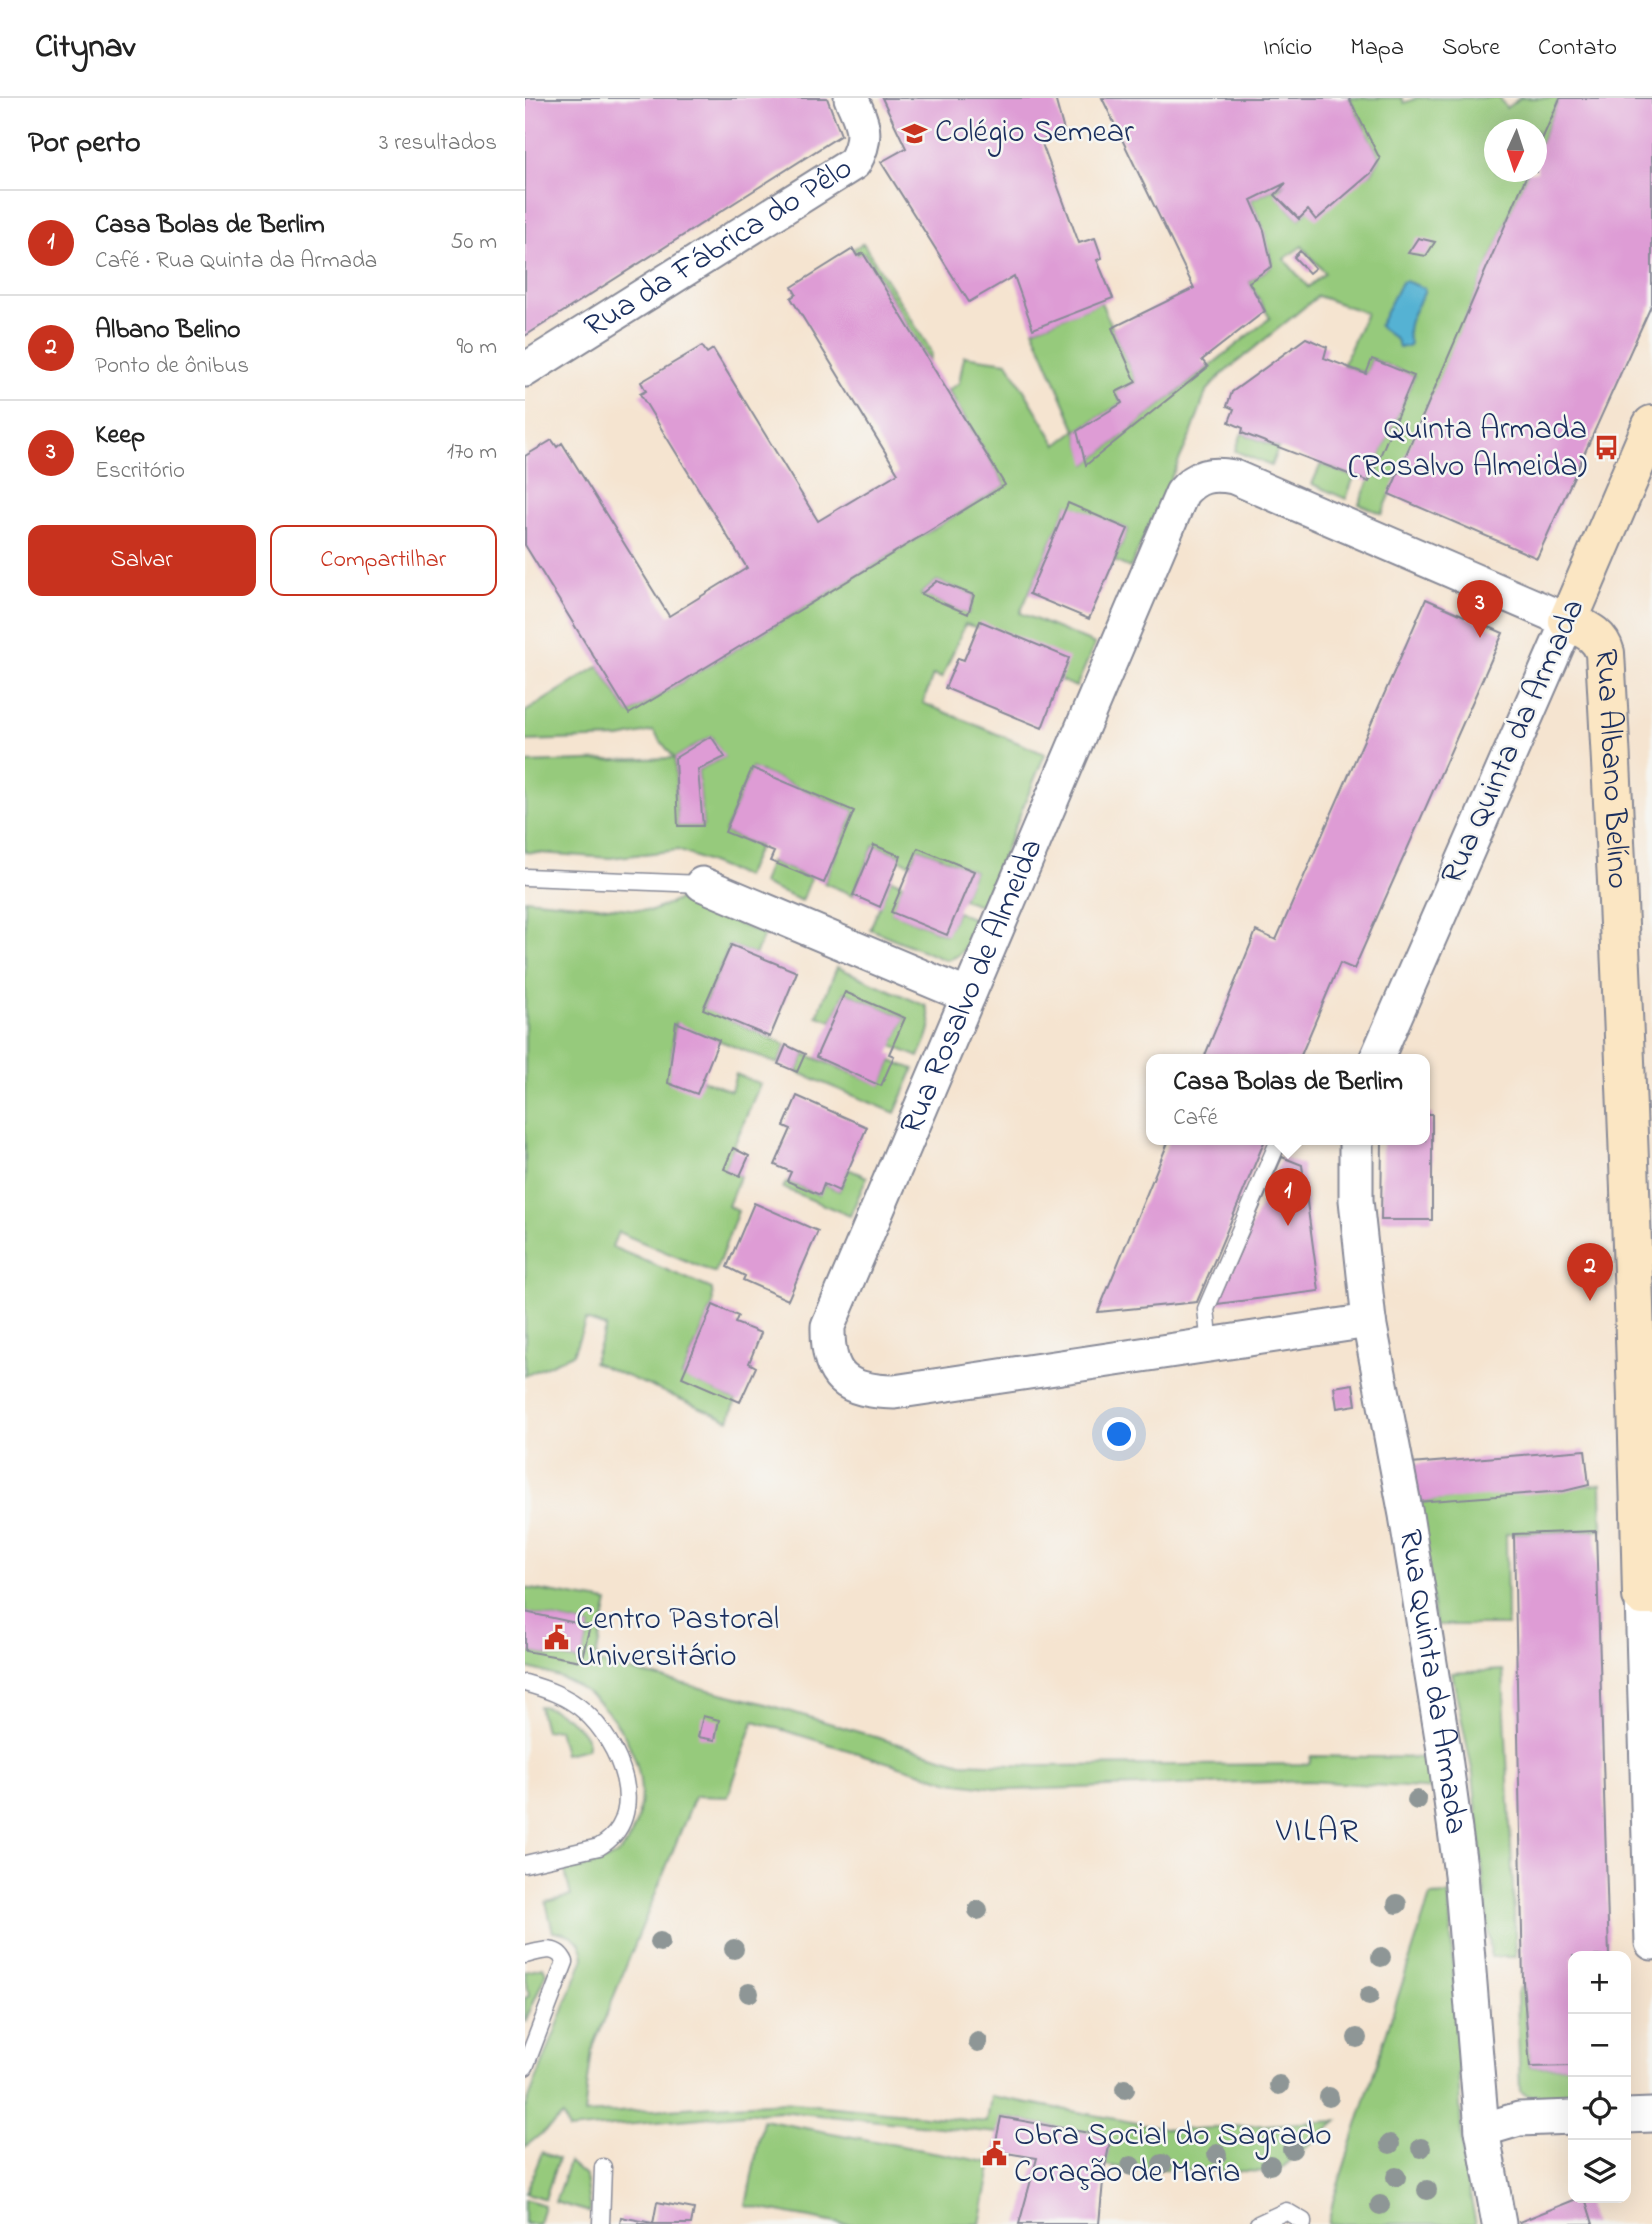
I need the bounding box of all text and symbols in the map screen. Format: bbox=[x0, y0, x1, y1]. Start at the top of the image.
text: Citynav bbox=[35, 24, 135, 72]
text: Início bbox=[1263, 31, 1312, 66]
text: Mapa bbox=[1350, 31, 1404, 66]
text: Sobre bbox=[1442, 31, 1500, 66]
text: Contato bbox=[1538, 31, 1617, 66]
place label: Colégio Semear bbox=[935, 110, 1134, 157]
school or university icon: Colégio Semear bbox=[901, 119, 929, 147]
north arrow bbox=[1484, 119, 1547, 182]
text: Por perto bbox=[28, 122, 141, 166]
text: 3 resultados bbox=[379, 127, 497, 160]
street label: Rua da Fábrica do Pêlo bbox=[575, 146, 862, 350]
text: Casa Bolas de Berlim bbox=[95, 207, 325, 245]
text: 1 bbox=[47, 226, 55, 259]
text: 50 m bbox=[450, 226, 497, 259]
text: Café · Rua Quinta da Armada bbox=[95, 245, 377, 278]
text: Albano Belino bbox=[95, 312, 241, 350]
text: 2 bbox=[45, 331, 57, 364]
text: 90 m bbox=[457, 331, 497, 364]
text: Ponto de ônibus bbox=[95, 350, 249, 383]
place label: Quinta Armada (Rosalvo Almeida) bbox=[1349, 407, 1587, 491]
text: Keep bbox=[95, 417, 145, 455]
bus stop icon: Quinta Armada (Rosalvo Almeida) bbox=[1593, 434, 1621, 462]
text: 3 bbox=[46, 436, 56, 469]
text: 170 m bbox=[447, 436, 497, 469]
text: Escritório bbox=[95, 455, 185, 488]
button: Salvar bbox=[28, 525, 256, 596]
button: Compartilhar bbox=[270, 525, 497, 596]
pin: 3 bbox=[1457, 580, 1503, 638]
street label: Rua Quinta da Armada bbox=[1430, 592, 1598, 892]
street label: Rua Albano Belíno bbox=[1581, 647, 1641, 890]
street label: Rua Rosalvo de Almeida bbox=[889, 831, 1056, 1142]
popup bbox=[1146, 1054, 1430, 1145]
text: Casa Bolas de Berlim bbox=[1173, 1064, 1403, 1102]
text: Café bbox=[1173, 1102, 1218, 1135]
pin: 1 bbox=[1265, 1168, 1311, 1226]
pin: 2 bbox=[1567, 1243, 1613, 1301]
your location bbox=[1102, 1417, 1136, 1451]
street label: Rua Quinta da Armada bbox=[1385, 1526, 1479, 1837]
place label: Centro Pastoral Universitário bbox=[576, 1597, 779, 1681]
public building icon: Centro Pastoral Universitário bbox=[542, 1624, 570, 1652]
district label: VILAR bbox=[1275, 1808, 1360, 1856]
map controls bbox=[1568, 1951, 1631, 2203]
button: + bbox=[1568, 1951, 1631, 2014]
button: − bbox=[1568, 2014, 1631, 2077]
button: locate bbox=[1568, 2077, 1631, 2140]
place label: Obra Social do Sagrado Coração de Maria bbox=[1014, 2113, 1332, 2197]
public building icon: Obra Social do Sagrado Coração de Maria bbox=[980, 2140, 1008, 2168]
button: layers bbox=[1568, 2140, 1631, 2203]

